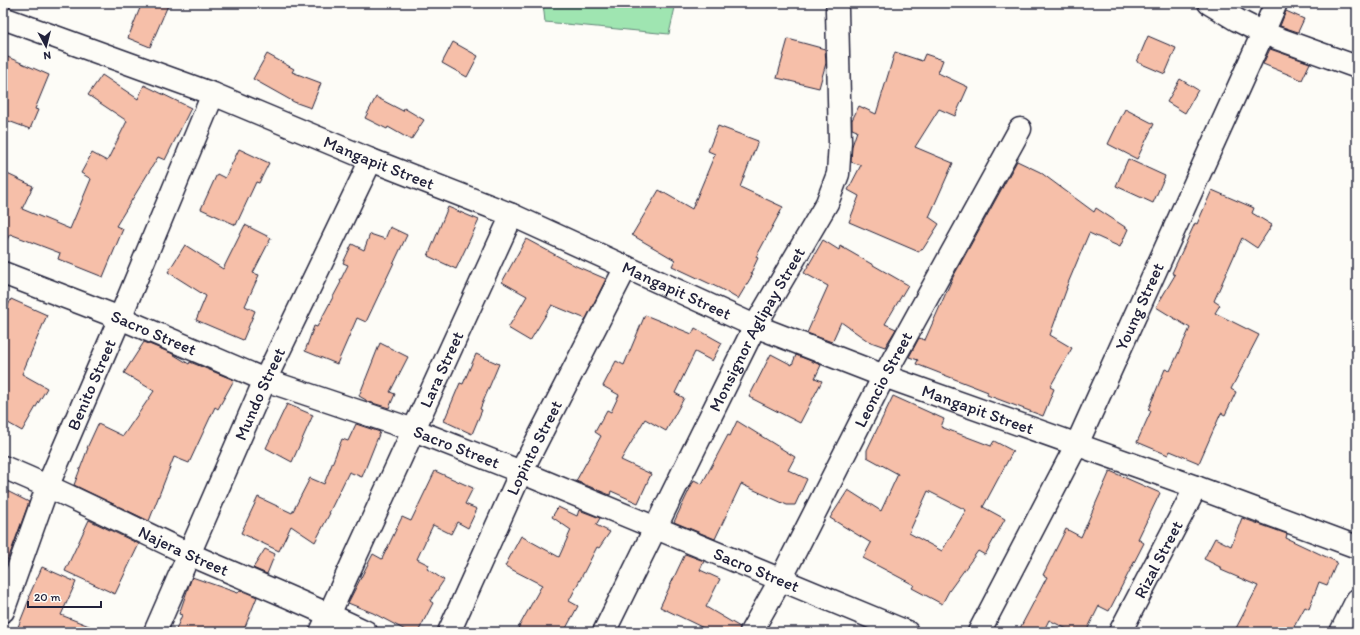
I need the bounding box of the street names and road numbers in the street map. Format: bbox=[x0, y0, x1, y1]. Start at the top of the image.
street label: Mangapit Street bbox=[321, 131, 437, 194]
street label: Monsignor Aglipay Street bbox=[704, 244, 809, 415]
street label: Mangapit Street bbox=[619, 257, 734, 324]
street label: Young Street bbox=[1111, 259, 1168, 353]
street label: Sacro Street bbox=[108, 306, 200, 360]
street label: Lara Street bbox=[415, 328, 467, 411]
street label: Leoncio Street bbox=[850, 328, 917, 430]
street label: Benito Street bbox=[63, 336, 120, 433]
street label: Mundo Street bbox=[230, 344, 289, 443]
street label: Mangapit Street bbox=[919, 380, 1037, 439]
street label: Lopinto Street bbox=[502, 397, 566, 498]
street label: Sacro Street bbox=[411, 421, 503, 473]
street label: Rizal Street bbox=[1129, 517, 1187, 602]
street label: Najera Street bbox=[135, 521, 232, 580]
street label: Sacro Street bbox=[711, 543, 803, 596]

